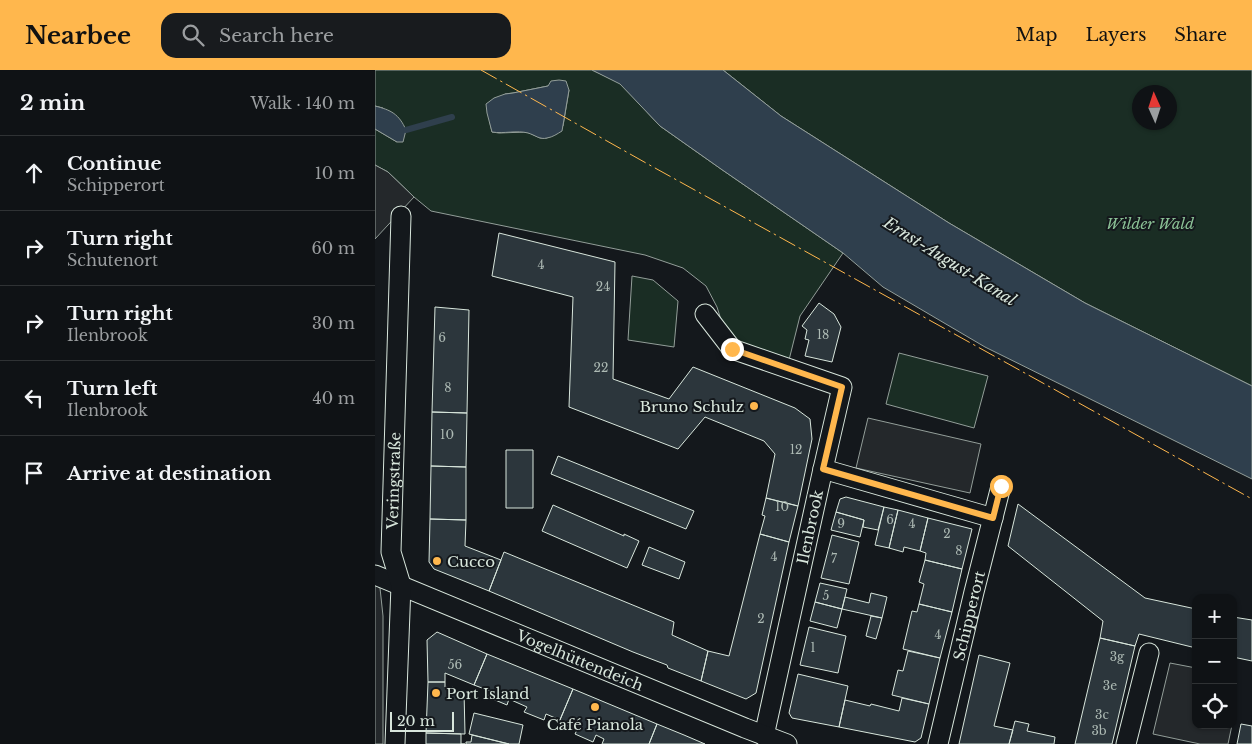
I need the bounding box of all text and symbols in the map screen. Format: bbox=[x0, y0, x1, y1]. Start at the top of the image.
search box bbox=[161, 13, 511, 58]
text: Nearbee bbox=[25, 21, 131, 50]
icon: search bbox=[179, 21, 207, 49]
text: Search here bbox=[219, 24, 334, 47]
text: Map bbox=[1016, 24, 1057, 46]
text: Layers bbox=[1085, 24, 1146, 46]
text: Share bbox=[1174, 24, 1227, 46]
north arrow bbox=[1132, 85, 1177, 130]
text: 2 min bbox=[20, 90, 85, 116]
text: Walk · 140 m bbox=[250, 93, 355, 113]
text: Continue bbox=[67, 152, 162, 175]
icon: ahead bbox=[20, 159, 48, 187]
text: 10 m bbox=[315, 163, 355, 183]
text: Schipperort bbox=[67, 175, 165, 195]
water label: Ernst-August-Kanal bbox=[879, 212, 1021, 310]
park label: Wilder Wald bbox=[1106, 214, 1194, 233]
text: Turn right bbox=[67, 227, 173, 250]
icon: right bbox=[20, 234, 48, 262]
text: 60 m bbox=[312, 238, 355, 258]
text: Schutenort bbox=[67, 250, 158, 270]
house number: 4 bbox=[537, 257, 545, 272]
house number: 24 bbox=[596, 279, 610, 294]
text: Turn right bbox=[67, 302, 173, 325]
icon: right bbox=[20, 309, 48, 337]
text: 30 m bbox=[312, 313, 355, 333]
text: Ilenbrook bbox=[67, 325, 148, 345]
house number: 18 bbox=[817, 327, 829, 342]
house number: 6 bbox=[438, 330, 446, 345]
route end bbox=[721, 338, 744, 361]
house number: 22 bbox=[594, 360, 608, 375]
text: Turn left bbox=[67, 377, 158, 400]
house number: 8 bbox=[444, 380, 452, 395]
icon: left bbox=[20, 384, 48, 412]
text: 40 m bbox=[312, 388, 355, 408]
place label: Bruno Schulz bbox=[640, 397, 744, 416]
text: Ilenbrook bbox=[67, 400, 148, 420]
marker: Bruno Schulz bbox=[748, 400, 760, 412]
house number: 10 bbox=[440, 427, 454, 442]
street label: Veringstraße bbox=[382, 432, 404, 531]
house number: 12 bbox=[790, 442, 802, 457]
icon: arrive bbox=[20, 459, 48, 487]
text: Arrive at destination bbox=[67, 462, 271, 485]
route start bbox=[990, 475, 1013, 498]
street label: Ilenbrook bbox=[793, 487, 827, 566]
house number: 10 bbox=[775, 499, 789, 514]
house number: 6 bbox=[886, 512, 894, 527]
house number: 9 bbox=[837, 516, 845, 531]
house number: 4 bbox=[908, 516, 916, 531]
house number: 2 bbox=[943, 526, 951, 541]
house number: 8 bbox=[955, 543, 963, 558]
house number: 4 bbox=[770, 549, 778, 564]
house number: 7 bbox=[831, 551, 838, 566]
place label: Cucco bbox=[447, 552, 495, 571]
marker: Cucco bbox=[431, 555, 443, 567]
street label: Schipperort bbox=[949, 568, 989, 662]
house number: 5 bbox=[823, 588, 830, 603]
map controls bbox=[1192, 594, 1237, 729]
button: + bbox=[1192, 594, 1237, 639]
house number: 2 bbox=[757, 611, 765, 626]
street label: Vogelhüttendeich bbox=[513, 625, 646, 695]
house number: 4 bbox=[934, 627, 942, 642]
button: − bbox=[1192, 639, 1237, 684]
house number: 1 bbox=[810, 640, 816, 655]
house number: 3g bbox=[1110, 649, 1125, 664]
house number: 56 bbox=[448, 657, 463, 672]
house number: 3e bbox=[1103, 678, 1117, 693]
place label: Port Island bbox=[446, 684, 529, 703]
button: locate bbox=[1192, 684, 1237, 729]
marker: Port Island bbox=[430, 687, 442, 699]
marker: Café Pianola bbox=[589, 701, 601, 713]
house number: 3c bbox=[1095, 707, 1109, 722]
scale bar bbox=[390, 709, 454, 732]
text: 20 m bbox=[397, 712, 435, 730]
place label: Café Pianola bbox=[547, 715, 644, 734]
house number: 3b bbox=[1091, 723, 1107, 738]

